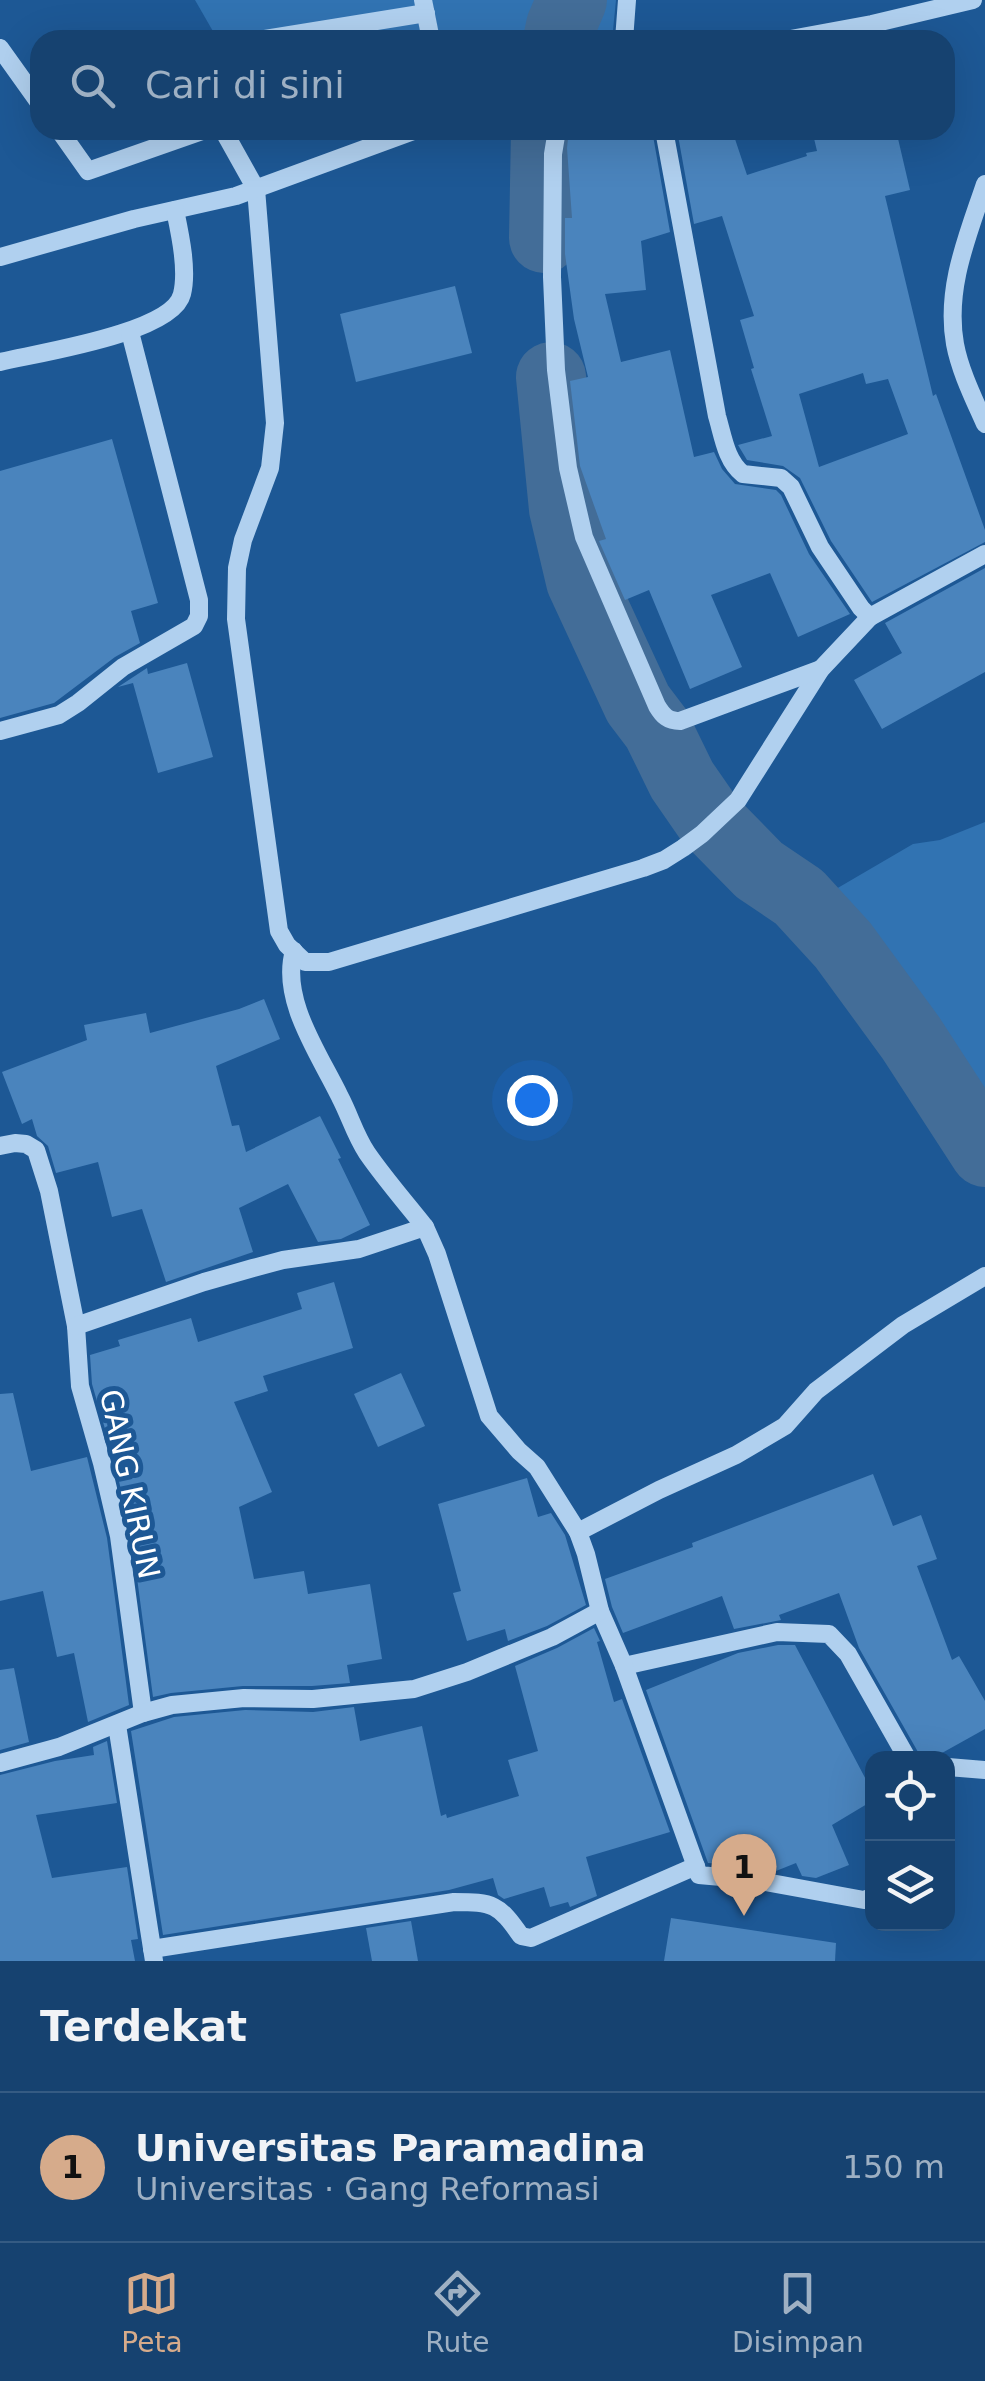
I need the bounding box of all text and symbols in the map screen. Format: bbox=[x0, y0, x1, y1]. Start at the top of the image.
search box bbox=[30, 30, 955, 140]
icon: search bbox=[65, 58, 120, 113]
text: Cari di sini bbox=[145, 63, 345, 107]
your location bbox=[507, 1075, 558, 1126]
street label: GANG KIRUN bbox=[93, 1386, 167, 1582]
map controls bbox=[865, 1751, 955, 1931]
button: locate bbox=[865, 1751, 955, 1841]
pin: 1 bbox=[712, 1834, 776, 1916]
button: layers bbox=[865, 1841, 955, 1931]
text: Terdekat bbox=[40, 2002, 247, 2051]
text: Universitas Paramadina bbox=[135, 2126, 646, 2170]
text: 1 bbox=[61, 2148, 84, 2186]
text: 150 m bbox=[843, 2148, 945, 2186]
text: Universitas · Gang Reformasi bbox=[135, 2170, 600, 2208]
tab: Peta bbox=[121, 2266, 183, 2359]
tab: Rute bbox=[425, 2266, 489, 2359]
tab: Disimpan bbox=[732, 2266, 864, 2359]

